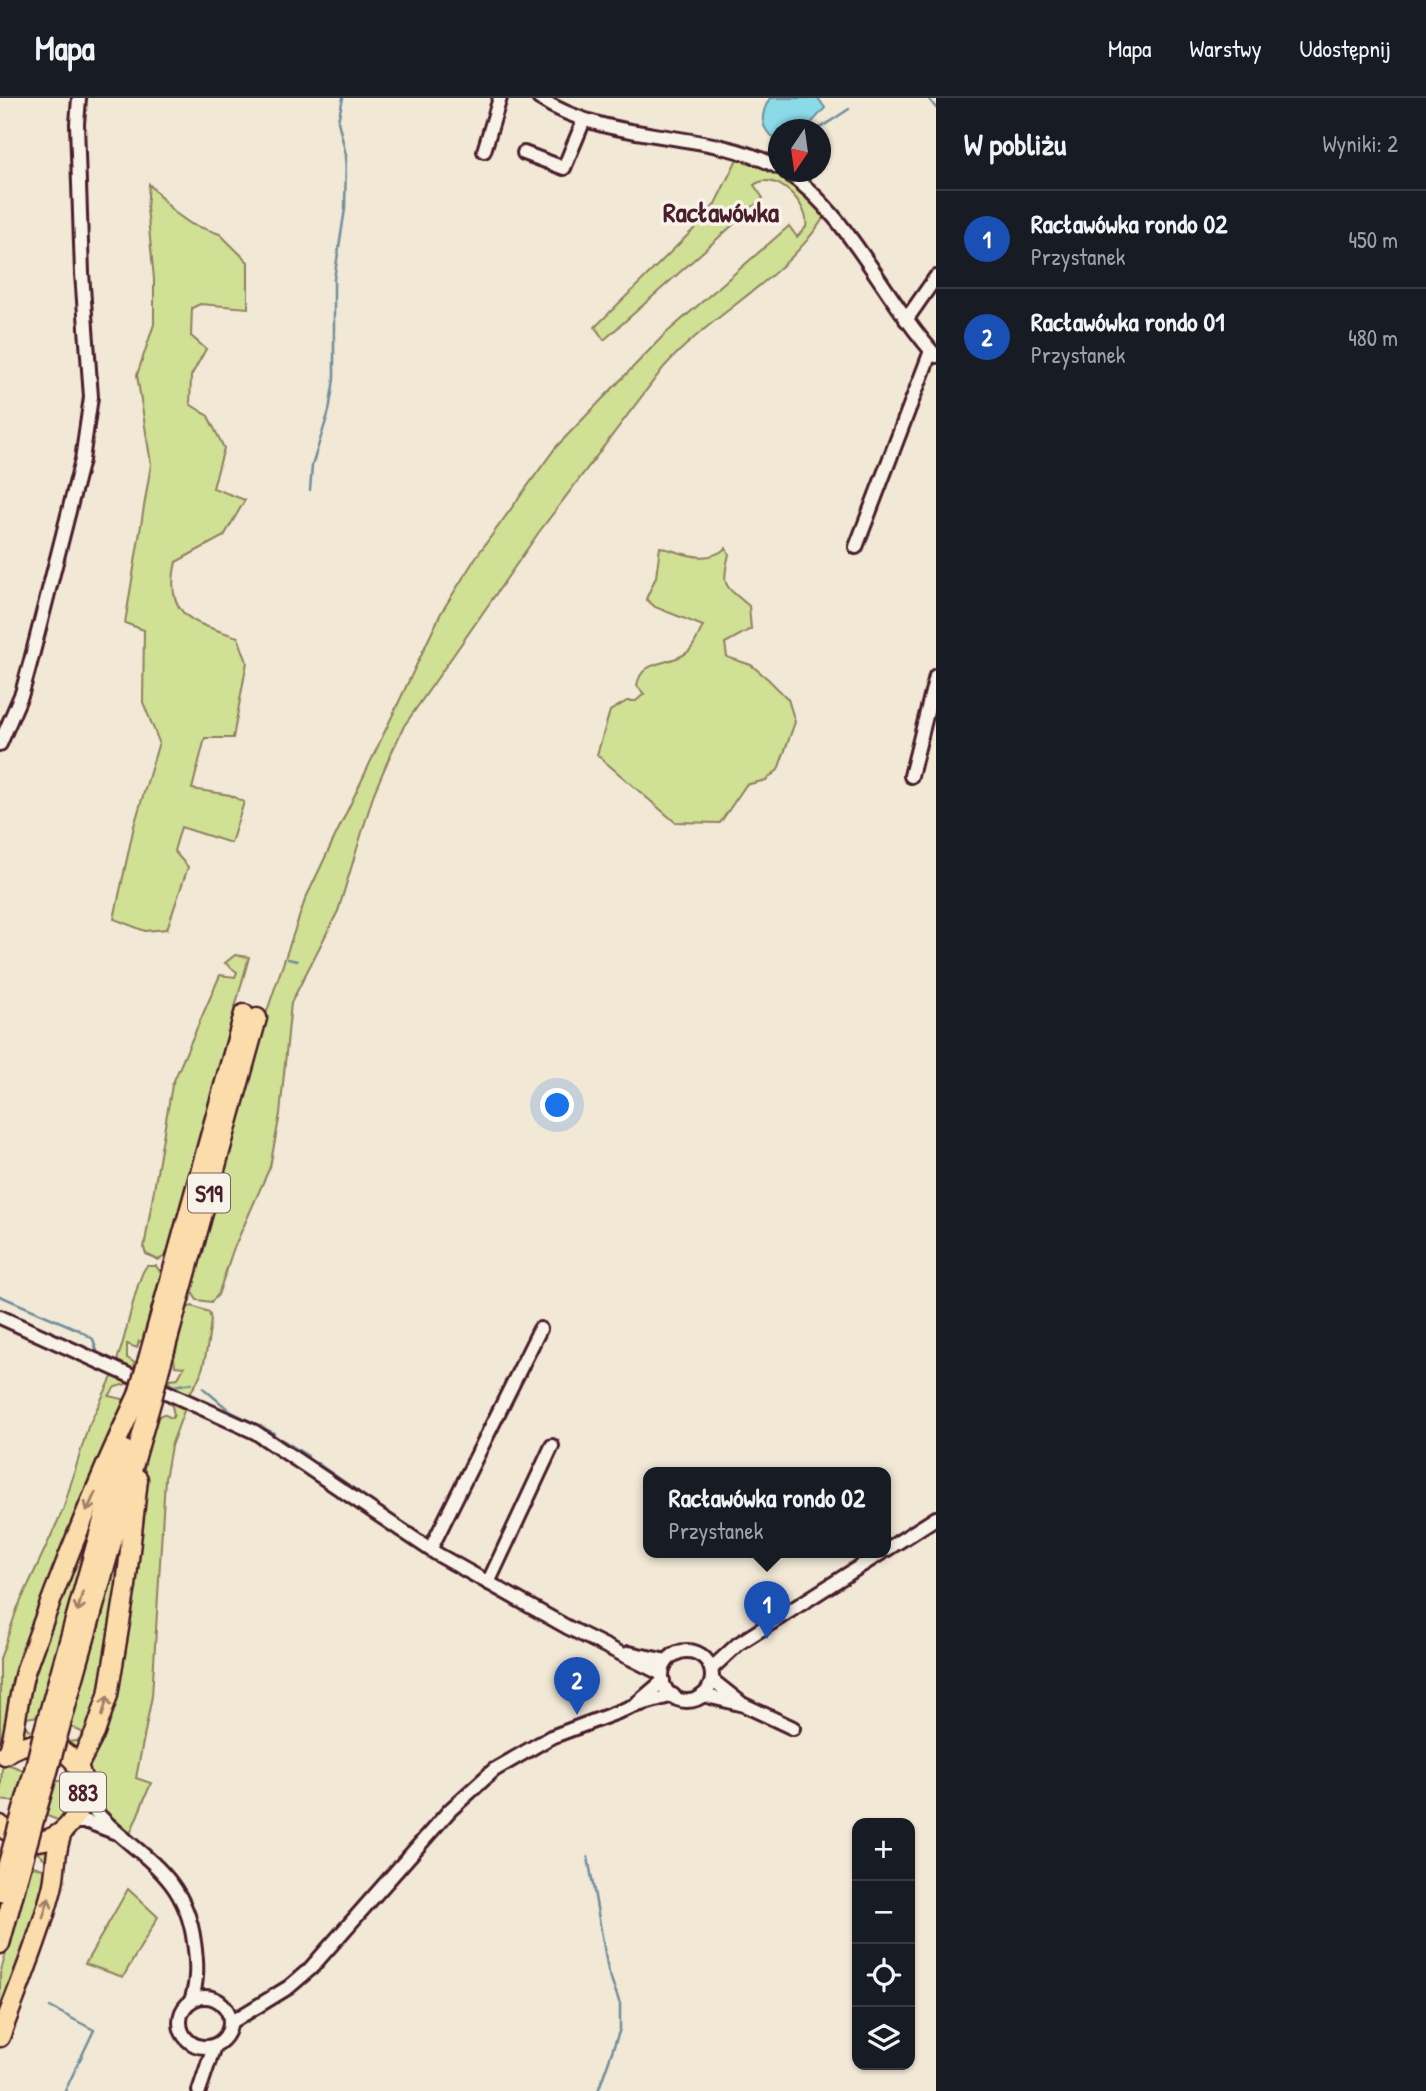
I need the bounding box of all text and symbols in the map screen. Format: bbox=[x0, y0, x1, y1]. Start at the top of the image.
text: Mapa bbox=[35, 26, 95, 70]
text: Mapa bbox=[1108, 32, 1151, 64]
text: Warstwy bbox=[1189, 32, 1262, 64]
text: Udostępnij bbox=[1300, 32, 1391, 64]
north arrow bbox=[768, 119, 831, 182]
text: W pobliżu bbox=[964, 124, 1066, 164]
text: Wyniki: 2 bbox=[1322, 128, 1398, 159]
district label: Racławówka bbox=[663, 193, 779, 231]
text: Racławówka rondo 02 bbox=[1031, 206, 1227, 241]
text: 1 bbox=[983, 224, 991, 255]
text: 450 m bbox=[1348, 224, 1398, 255]
text: Przystanek bbox=[1031, 241, 1125, 272]
text: Racławówka rondo 01 bbox=[1031, 304, 1225, 339]
text: 2 bbox=[982, 322, 992, 353]
text: 480 m bbox=[1348, 322, 1398, 353]
text: Przystanek bbox=[1031, 339, 1125, 370]
your location bbox=[540, 1088, 574, 1122]
road number: S19 bbox=[188, 1174, 230, 1212]
popup bbox=[643, 1467, 891, 1558]
text: Racławówka rondo 02 bbox=[669, 1480, 865, 1515]
one-way arrow bbox=[84, 1491, 97, 1512]
text: Przystanek bbox=[669, 1515, 763, 1546]
pin: 1 bbox=[744, 1581, 790, 1639]
one-way arrow bbox=[73, 1591, 86, 1613]
pin: 2 bbox=[554, 1657, 600, 1715]
one-way arrow bbox=[99, 1695, 112, 1717]
road number: 883 bbox=[60, 1772, 106, 1812]
map controls bbox=[852, 1818, 915, 2070]
button: + bbox=[852, 1818, 915, 1881]
button: − bbox=[852, 1881, 915, 1944]
one-way arrow bbox=[40, 1897, 53, 1919]
button: locate bbox=[852, 1944, 915, 2007]
button: layers bbox=[852, 2007, 915, 2070]

